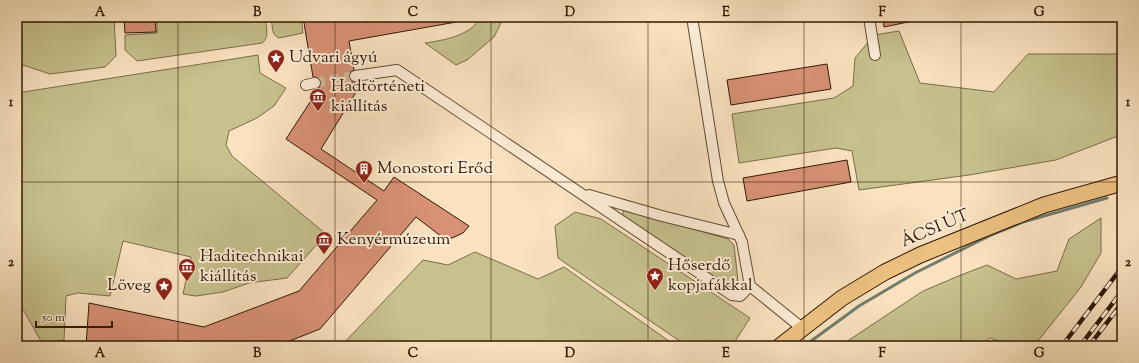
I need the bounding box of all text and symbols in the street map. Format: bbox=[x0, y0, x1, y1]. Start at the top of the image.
text: A bbox=[95, 4, 106, 22]
text: B bbox=[253, 4, 262, 22]
text: C bbox=[408, 4, 418, 22]
text: D bbox=[565, 4, 575, 22]
text: E bbox=[722, 4, 730, 22]
text: F bbox=[878, 4, 886, 22]
text: G bbox=[1034, 4, 1045, 22]
place label: Udvari ágyú bbox=[289, 46, 378, 70]
place icon: Udvari ágyú bbox=[266, 48, 286, 73]
place label: Hadtörténeti kiállítás bbox=[331, 75, 425, 119]
museum icon: Hadtörténeti kiállítás bbox=[308, 87, 328, 112]
text: 1 bbox=[9, 94, 14, 112]
text: 1 bbox=[1126, 94, 1131, 112]
place label: Monostori Erőd bbox=[377, 157, 493, 181]
building icon: Monostori Erőd bbox=[354, 159, 374, 184]
street label: ÁCSI ÚT bbox=[897, 204, 973, 254]
place label: Kenyérmúzeum bbox=[337, 228, 450, 252]
museum icon: Kenyérmúzeum bbox=[314, 230, 334, 255]
place label: Haditechnikai kiállítás bbox=[200, 245, 304, 289]
text: 2 bbox=[8, 254, 15, 272]
place label: Hőserdő kopjafákkal bbox=[668, 254, 753, 298]
text: 2 bbox=[1125, 254, 1132, 272]
museum icon: Haditechnikai kiállítás bbox=[177, 257, 197, 282]
place icon: Hőserdő kopjafákkal bbox=[645, 266, 665, 291]
place label: Löveg bbox=[107, 274, 151, 298]
place icon: Löveg bbox=[154, 276, 174, 301]
scale bar bbox=[36, 303, 112, 329]
text: 50 m bbox=[41, 309, 65, 327]
text: A bbox=[95, 345, 106, 363]
text: B bbox=[253, 345, 262, 363]
text: C bbox=[408, 345, 418, 363]
text: D bbox=[565, 345, 575, 363]
text: E bbox=[722, 345, 730, 363]
text: F bbox=[878, 345, 886, 363]
text: G bbox=[1034, 345, 1045, 363]

